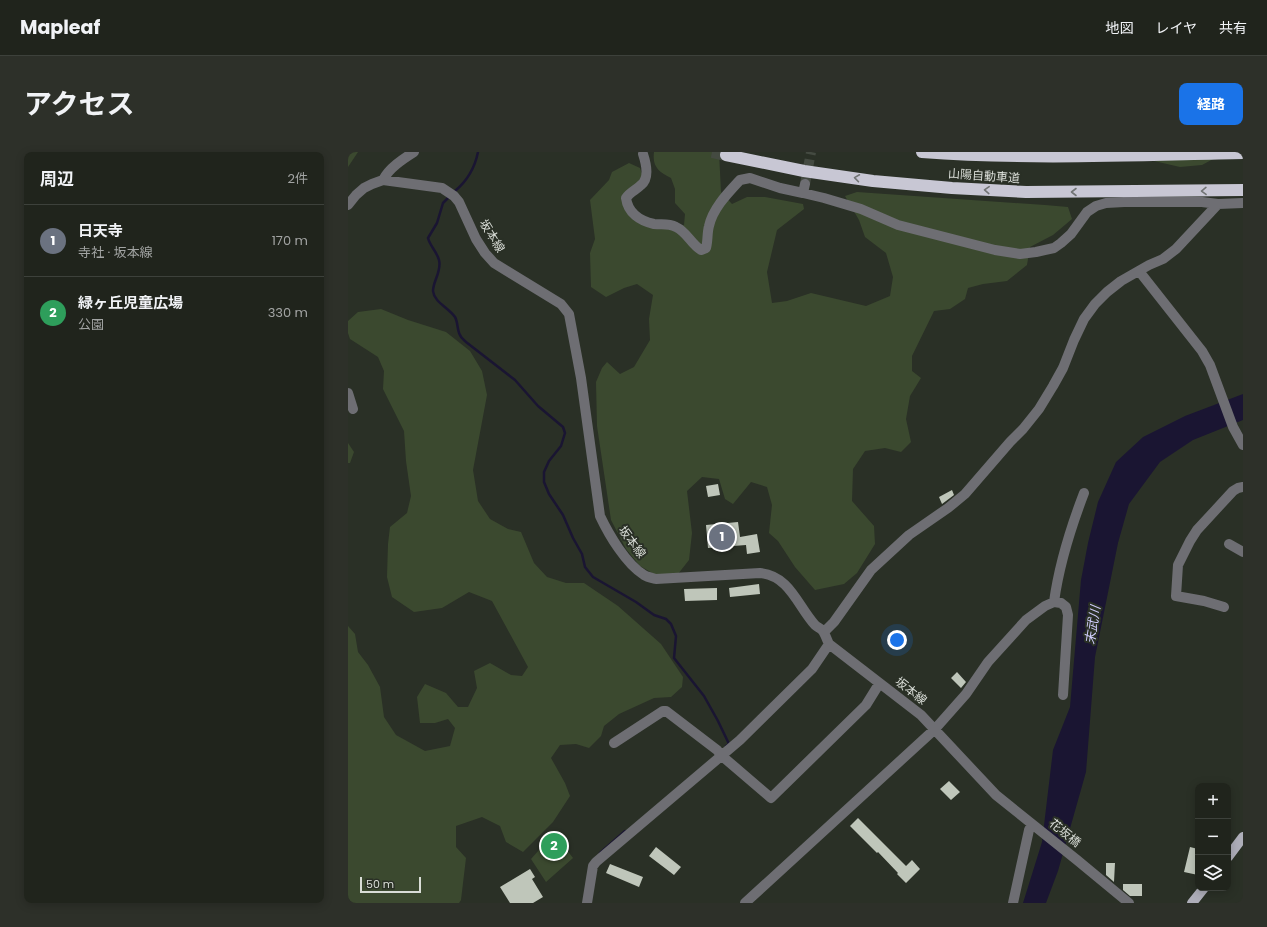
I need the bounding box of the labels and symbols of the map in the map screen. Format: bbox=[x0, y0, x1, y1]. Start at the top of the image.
street label: 山陽自動車道 bbox=[948, 165, 1021, 186]
one-way arrow bbox=[854, 174, 860, 183]
one-way arrow bbox=[984, 186, 990, 194]
one-way arrow bbox=[1201, 187, 1207, 195]
one-way arrow bbox=[1071, 188, 1077, 196]
street label: 坂本線 bbox=[476, 216, 509, 256]
street label: 坂本線 bbox=[615, 522, 650, 561]
pin: 1 bbox=[709, 522, 735, 552]
water label: 末武川 bbox=[1080, 602, 1105, 646]
your location bbox=[887, 630, 907, 650]
street label: 坂本線 bbox=[892, 673, 931, 708]
street label: 花坂橋 bbox=[1046, 815, 1085, 851]
pin: 2 bbox=[541, 831, 567, 861]
scale bar bbox=[360, 875, 421, 894]

